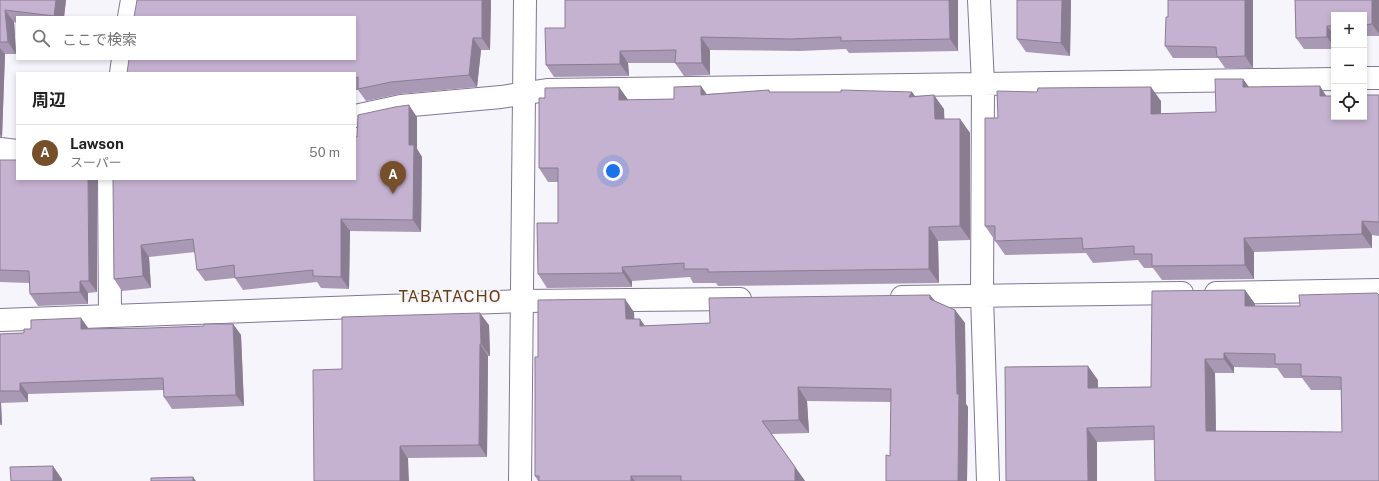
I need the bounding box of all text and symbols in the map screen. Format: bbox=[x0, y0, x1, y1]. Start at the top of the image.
map controls bbox=[1331, 12, 1367, 120]
button: + bbox=[1331, 12, 1367, 48]
search box bbox=[16, 16, 356, 60]
icon: search bbox=[30, 27, 52, 49]
text: ここで検索 bbox=[62, 31, 137, 48]
button: − bbox=[1331, 48, 1367, 84]
button: locate bbox=[1331, 84, 1367, 120]
text: 周辺 bbox=[32, 90, 66, 110]
text: Lawson bbox=[70, 135, 124, 152]
text: A bbox=[40, 145, 50, 160]
text: 50 m bbox=[309, 145, 340, 160]
text: スーパー bbox=[70, 155, 122, 170]
pin: A bbox=[380, 161, 406, 194]
your location bbox=[603, 161, 623, 181]
district label: TABATACHO bbox=[399, 287, 501, 306]

